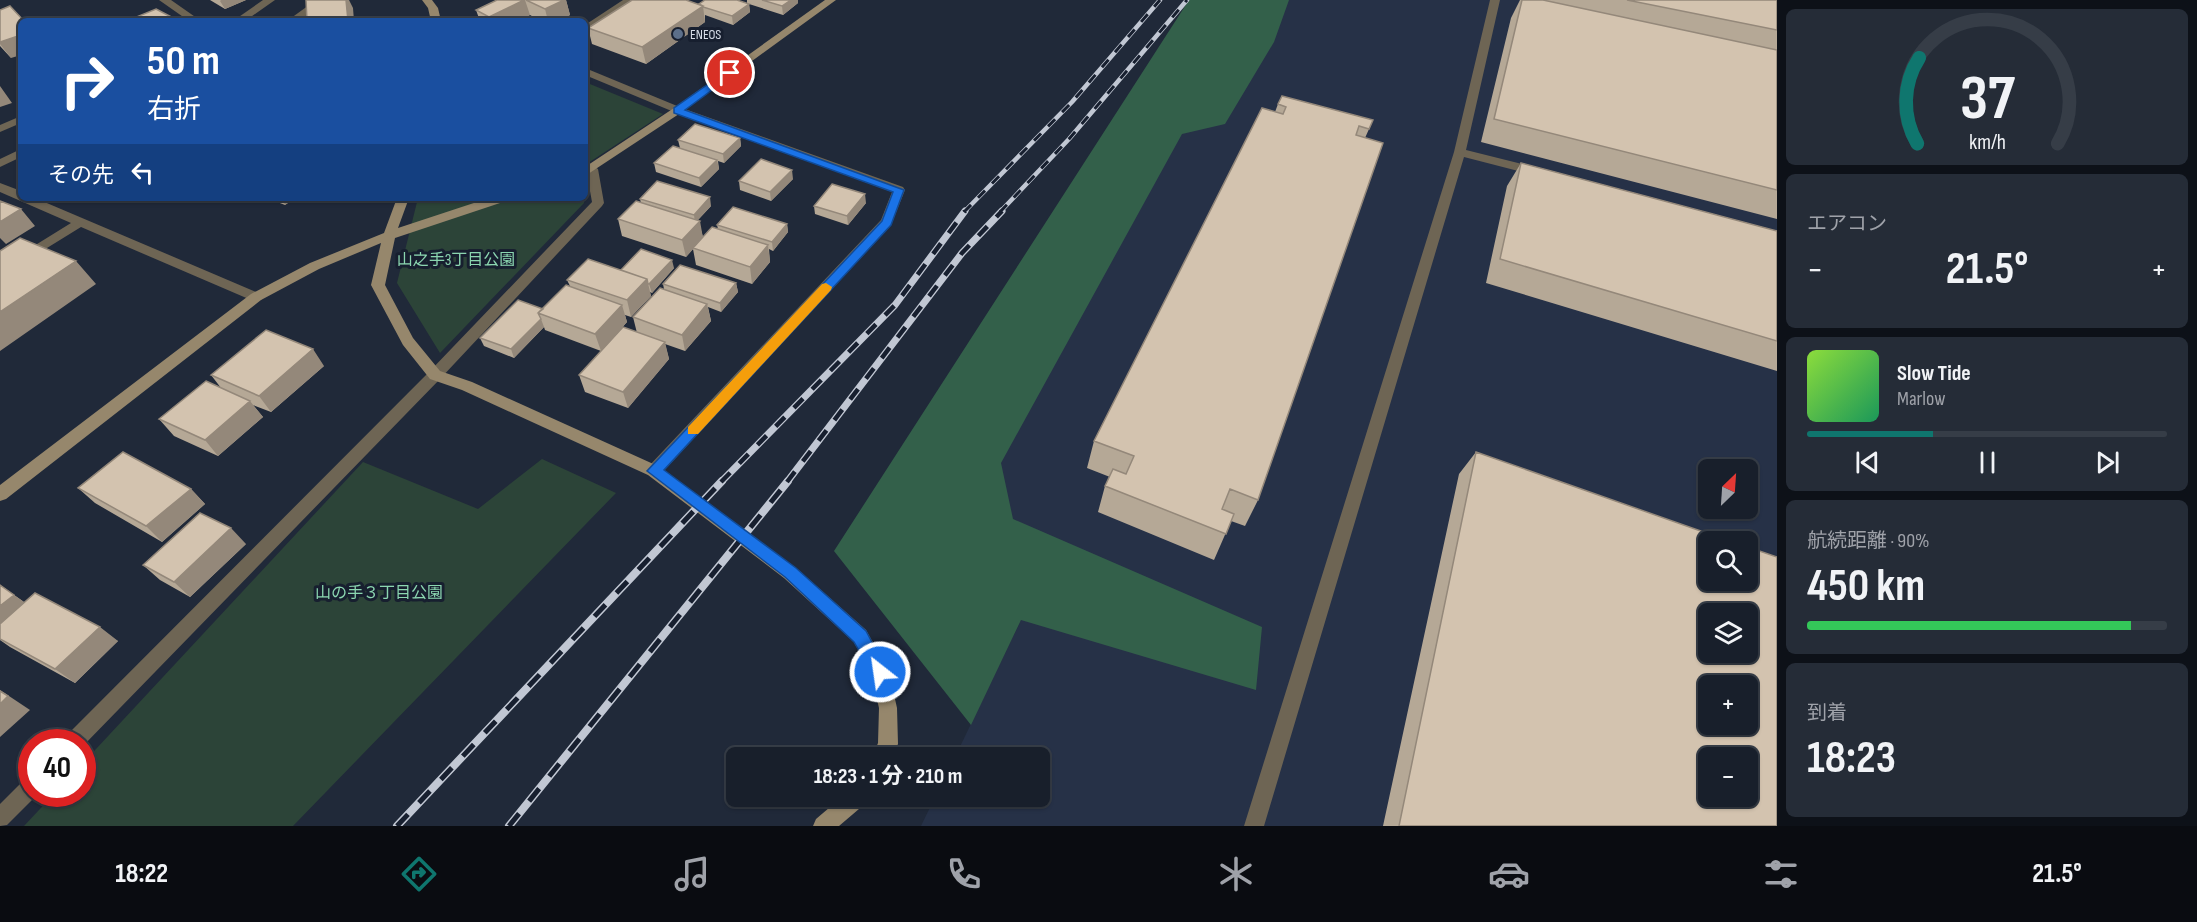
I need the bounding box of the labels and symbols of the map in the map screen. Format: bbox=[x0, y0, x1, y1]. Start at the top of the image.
place label: ENEOS bbox=[690, 26, 721, 43]
marker: ENEOS bbox=[671, 27, 685, 41]
pin bbox=[704, 47, 755, 98]
park label: 山之手3丁目公園 bbox=[397, 251, 515, 270]
north arrow bbox=[1698, 459, 1758, 519]
park label: 山の手３丁目公園 bbox=[315, 584, 443, 603]
position arrow bbox=[848, 640, 912, 704]
speed limit sign: 40 bbox=[18, 729, 96, 807]

